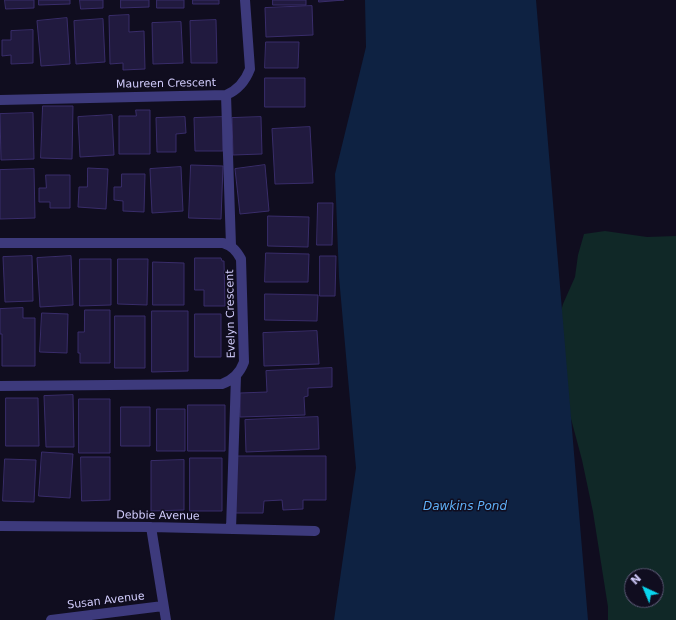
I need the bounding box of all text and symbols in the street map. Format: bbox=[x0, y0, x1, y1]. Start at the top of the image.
street label: Maureen Crescent bbox=[116, 77, 216, 91]
street label: Evelyn Crescent bbox=[224, 269, 238, 359]
water label: Dawkins Pond bbox=[423, 500, 507, 514]
street label: Debbie Avenue bbox=[116, 509, 200, 523]
north arrow bbox=[624, 568, 664, 608]
text: N bbox=[628, 572, 644, 588]
street label: Susan Avenue bbox=[67, 590, 145, 612]

